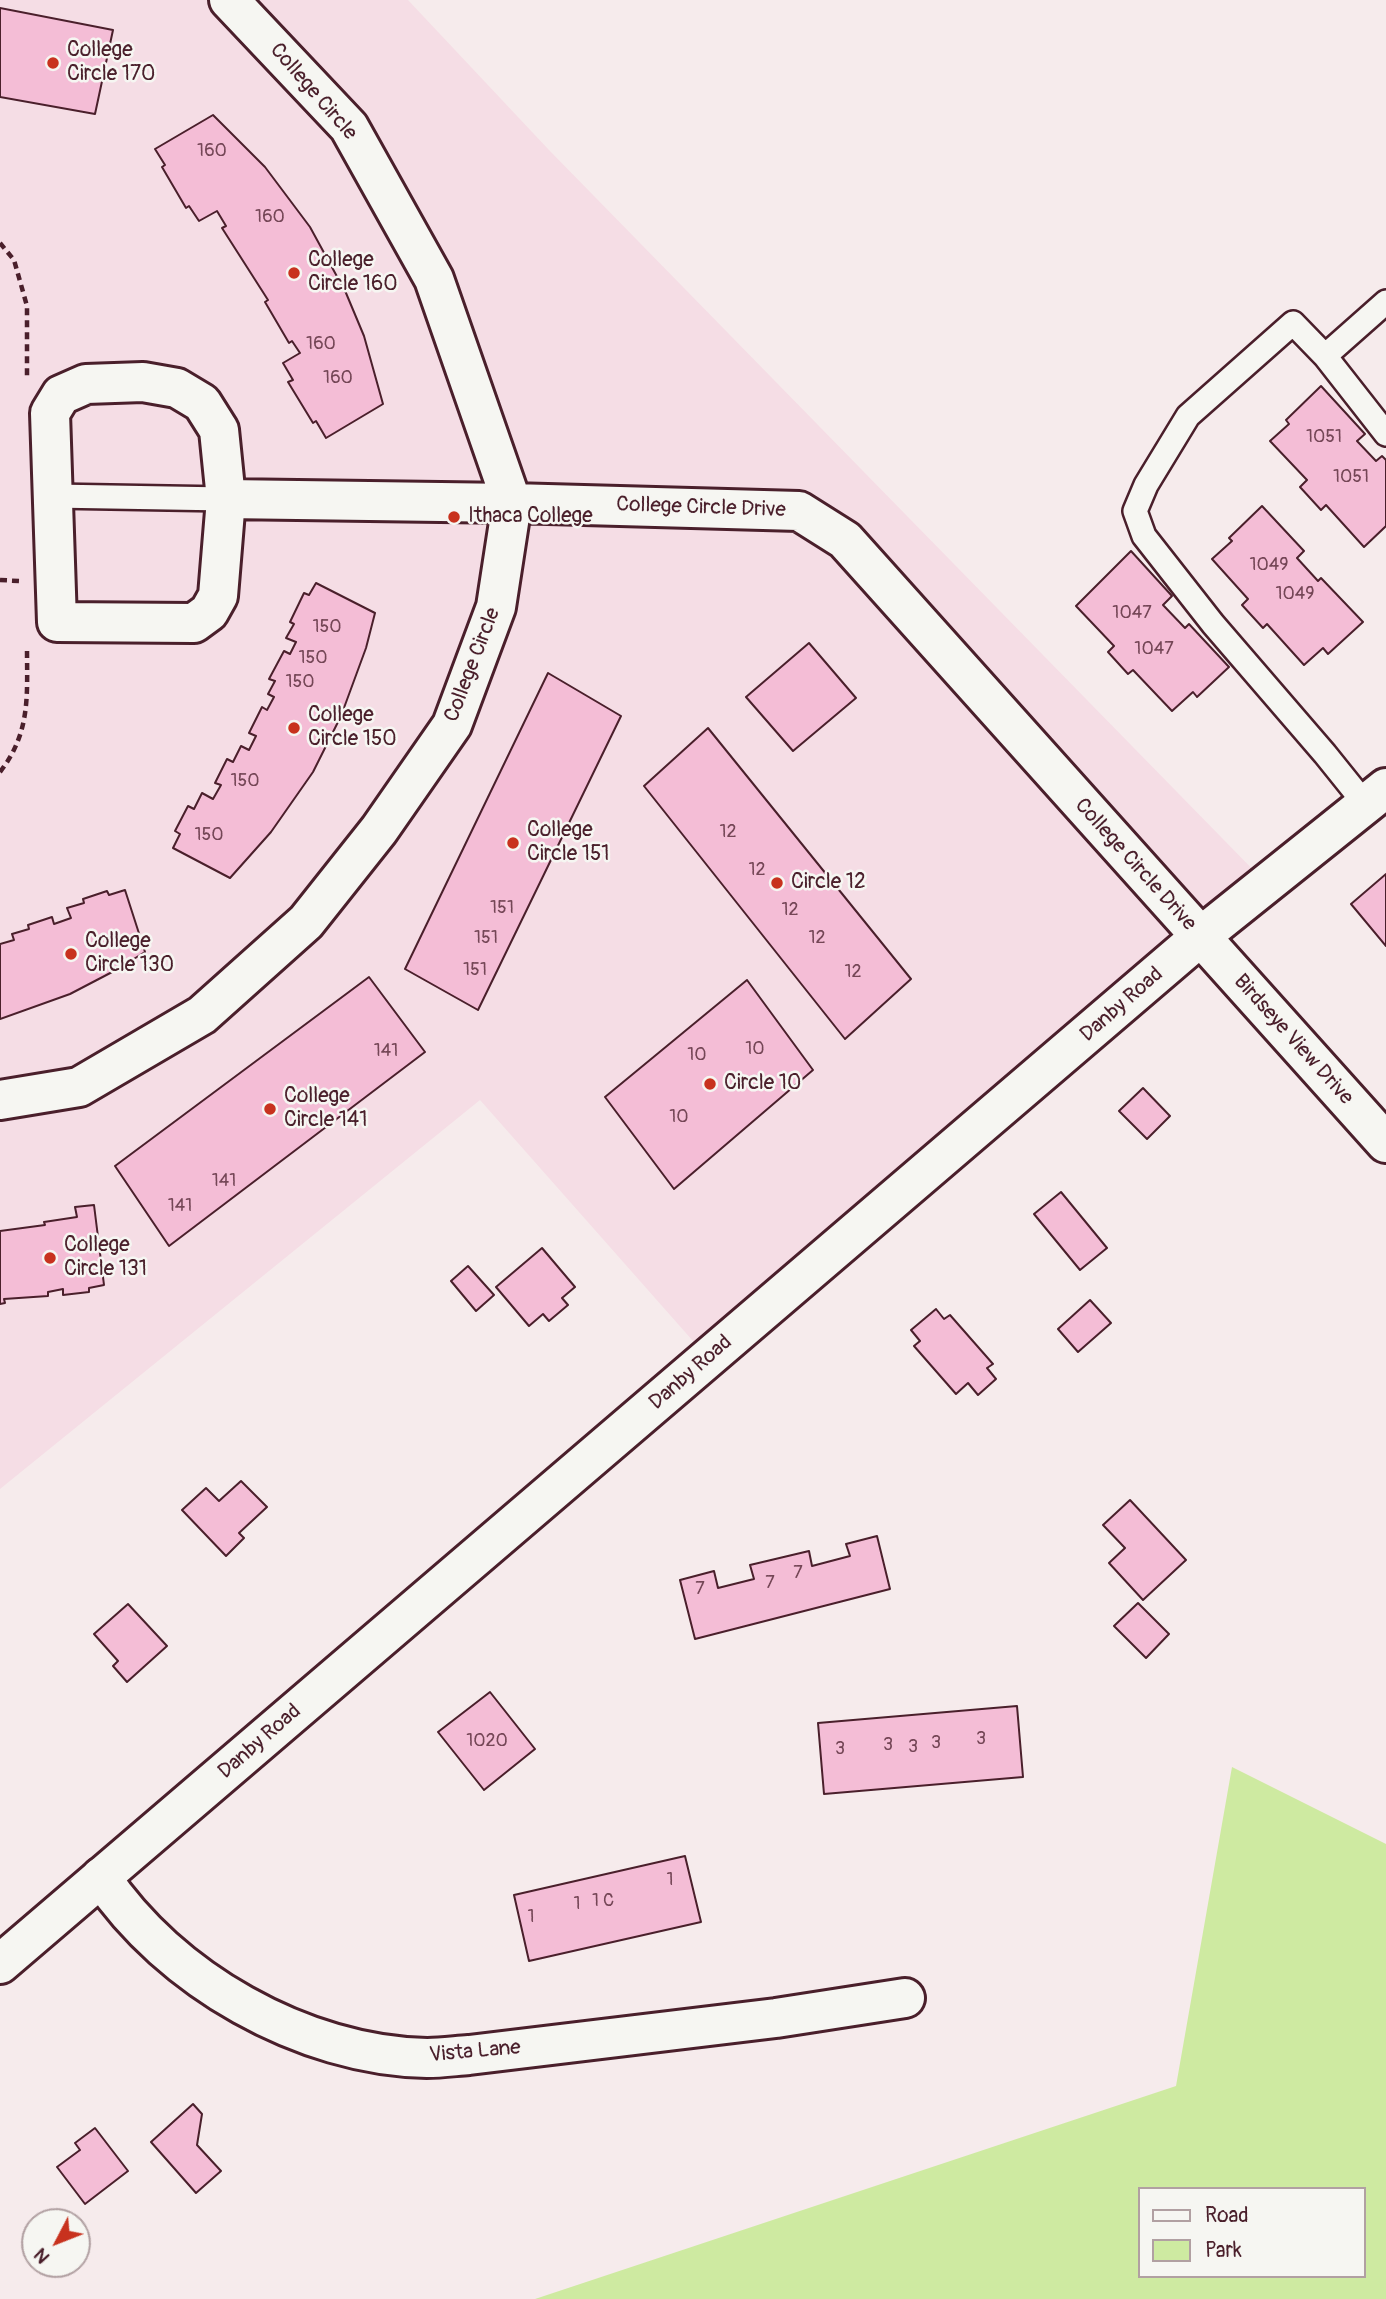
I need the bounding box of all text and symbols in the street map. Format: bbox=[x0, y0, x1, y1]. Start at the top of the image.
place label: College Circle 170 bbox=[67, 38, 155, 88]
street label: College Circle bbox=[264, 38, 362, 146]
marker: College Circle 170 bbox=[45, 55, 61, 71]
house number: 160 bbox=[197, 140, 227, 162]
house number: 160 bbox=[255, 206, 285, 228]
place label: College Circle 160 bbox=[308, 248, 398, 298]
marker: College Circle 160 bbox=[286, 265, 302, 281]
house number: 160 bbox=[306, 333, 336, 355]
house number: 160 bbox=[323, 367, 353, 389]
house number: 1051 bbox=[1306, 426, 1342, 448]
house number: 1051 bbox=[1333, 466, 1369, 488]
street label: College Circle Drive bbox=[616, 492, 786, 524]
place label: Ithaca College bbox=[468, 504, 592, 530]
marker: Ithaca College bbox=[446, 509, 462, 525]
house number: 1049 bbox=[1249, 554, 1289, 576]
house number: 1049 bbox=[1275, 583, 1315, 605]
house number: 1047 bbox=[1112, 602, 1152, 624]
street label: College Circle bbox=[440, 604, 506, 726]
house number: 150 bbox=[312, 616, 342, 638]
house number: 1047 bbox=[1134, 638, 1174, 660]
house number: 150 bbox=[298, 647, 328, 669]
house number: 150 bbox=[285, 671, 315, 693]
place label: College Circle 150 bbox=[308, 703, 397, 753]
marker: College Circle 150 bbox=[286, 720, 302, 736]
house number: 150 bbox=[230, 770, 260, 792]
street label: College Circle Drive bbox=[1069, 794, 1201, 936]
place label: College Circle 151 bbox=[527, 818, 610, 868]
house number: 12 bbox=[719, 821, 737, 843]
house number: 150 bbox=[194, 824, 224, 846]
marker: College Circle 151 bbox=[505, 835, 521, 851]
house number: 12 bbox=[748, 859, 766, 881]
place label: Circle 12 bbox=[791, 870, 866, 896]
marker: Circle 12 bbox=[769, 875, 785, 891]
house number: 151 bbox=[490, 897, 514, 919]
house number: 12 bbox=[781, 899, 799, 921]
house number: 151 bbox=[474, 927, 498, 949]
house number: 12 bbox=[808, 927, 826, 949]
place label: College Circle 130 bbox=[85, 929, 174, 979]
marker: College Circle 130 bbox=[63, 946, 79, 962]
house number: 151 bbox=[463, 959, 487, 981]
house number: 12 bbox=[844, 961, 862, 983]
street label: Danby Road bbox=[1075, 962, 1169, 1048]
street label: Birdseye View Drive bbox=[1228, 970, 1358, 1110]
house number: 10 bbox=[745, 1038, 765, 1060]
house number: 141 bbox=[374, 1040, 398, 1062]
house number: 10 bbox=[687, 1044, 707, 1066]
place label: Circle 10 bbox=[724, 1071, 801, 1097]
marker: Circle 10 bbox=[702, 1076, 718, 1092]
place label: College Circle 141 bbox=[284, 1084, 367, 1134]
marker: College Circle 141 bbox=[262, 1101, 278, 1117]
house number: 10 bbox=[669, 1106, 689, 1128]
house number: 141 bbox=[212, 1170, 236, 1192]
house number: 141 bbox=[168, 1195, 192, 1217]
place label: College Circle 131 bbox=[64, 1233, 147, 1283]
marker: College Circle 131 bbox=[42, 1250, 58, 1266]
street label: Danby Road bbox=[644, 1330, 738, 1416]
house number: 7 bbox=[793, 1562, 803, 1584]
house number: 7 bbox=[765, 1572, 775, 1594]
house number: 7 bbox=[695, 1578, 705, 1600]
street label: Danby Road bbox=[213, 1699, 307, 1785]
house number: 3 bbox=[976, 1728, 986, 1750]
house number: 1020 bbox=[466, 1730, 508, 1752]
house number: 3 bbox=[931, 1732, 941, 1754]
house number: 3 bbox=[883, 1734, 893, 1756]
house number: 3 bbox=[908, 1736, 918, 1758]
house number: 3 bbox=[835, 1738, 845, 1760]
house number: 1 bbox=[666, 1869, 674, 1891]
house number: 1 C bbox=[592, 1890, 614, 1912]
house number: 1 bbox=[573, 1893, 581, 1915]
house number: 1 bbox=[527, 1906, 535, 1928]
street label: Vista Lane bbox=[428, 2035, 522, 2069]
legend bbox=[1138, 2187, 1365, 2278]
text: Road bbox=[1205, 2202, 1249, 2229]
north arrow bbox=[21, 2208, 91, 2278]
text: Park bbox=[1205, 2237, 1242, 2264]
text: N bbox=[29, 2243, 55, 2269]

